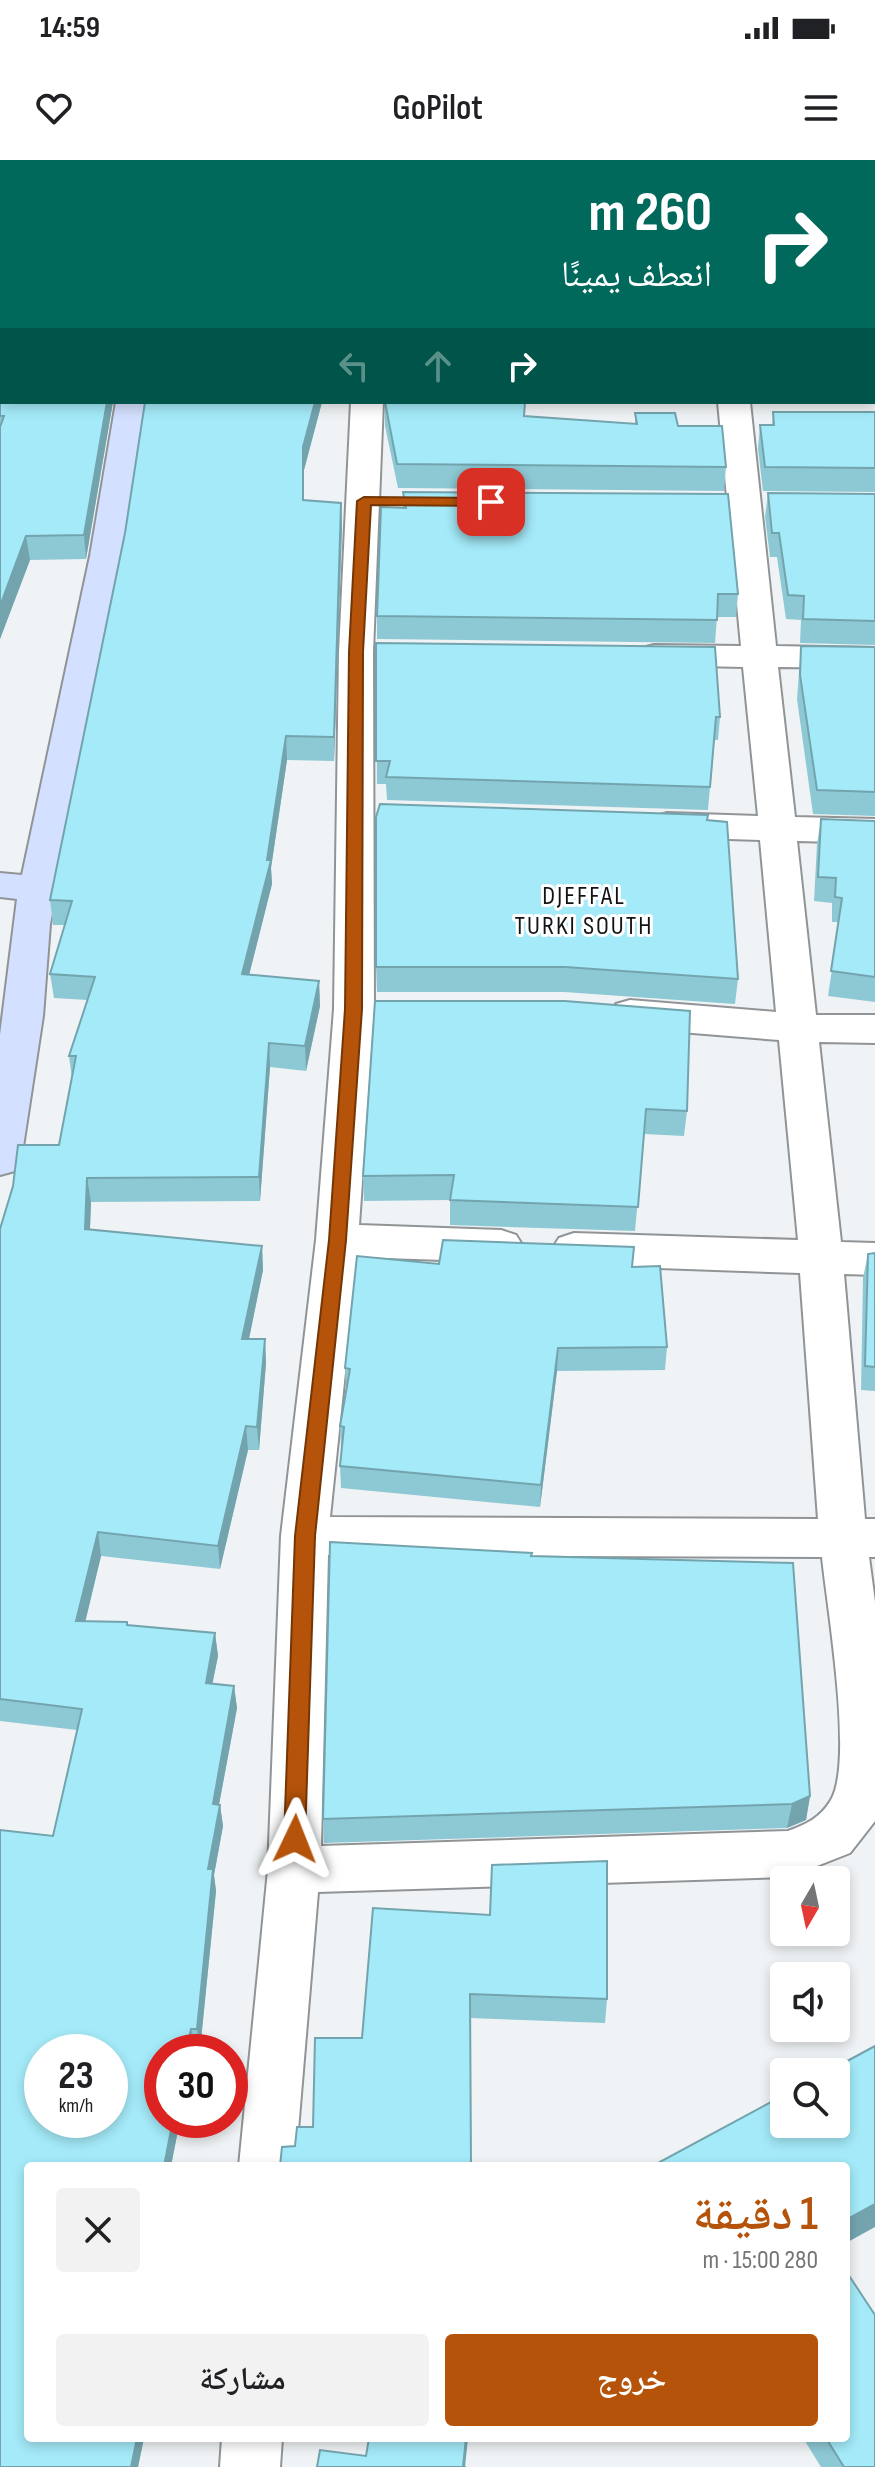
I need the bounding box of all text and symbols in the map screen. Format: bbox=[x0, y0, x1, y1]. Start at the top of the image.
text: 14:59 bbox=[40, 10, 100, 46]
icon: heart bbox=[32, 86, 76, 130]
icon: menu bbox=[799, 86, 843, 130]
text: GoPilot bbox=[392, 87, 483, 130]
text: 260 m bbox=[589, 180, 712, 247]
icon: right bbox=[740, 192, 844, 296]
text: انعطف يمينًا bbox=[561, 254, 712, 297]
icon: left bbox=[332, 344, 376, 388]
icon: ahead bbox=[416, 344, 460, 388]
icon: right bbox=[500, 344, 544, 388]
pin bbox=[457, 468, 525, 536]
icon: arrive bbox=[469, 480, 513, 524]
district label: DJEFFAL TURKI SOUTH bbox=[514, 881, 654, 942]
position arrow bbox=[253, 1797, 337, 1881]
north arrow bbox=[770, 1866, 850, 1946]
map controls bbox=[770, 1866, 850, 2138]
button: sound bbox=[770, 1962, 850, 2042]
speed limit sign: 30 bbox=[144, 2034, 248, 2138]
text: 23 bbox=[58, 2052, 94, 2100]
button: search bbox=[770, 2058, 850, 2138]
text: km/h bbox=[59, 2094, 93, 2118]
text: 1 دقيقة bbox=[693, 2186, 818, 2243]
button: close bbox=[56, 2188, 140, 2272]
text: 280 m · 15:00 bbox=[702, 2245, 818, 2276]
button: مشاركة bbox=[56, 2334, 429, 2426]
button: خروج bbox=[445, 2334, 818, 2426]

